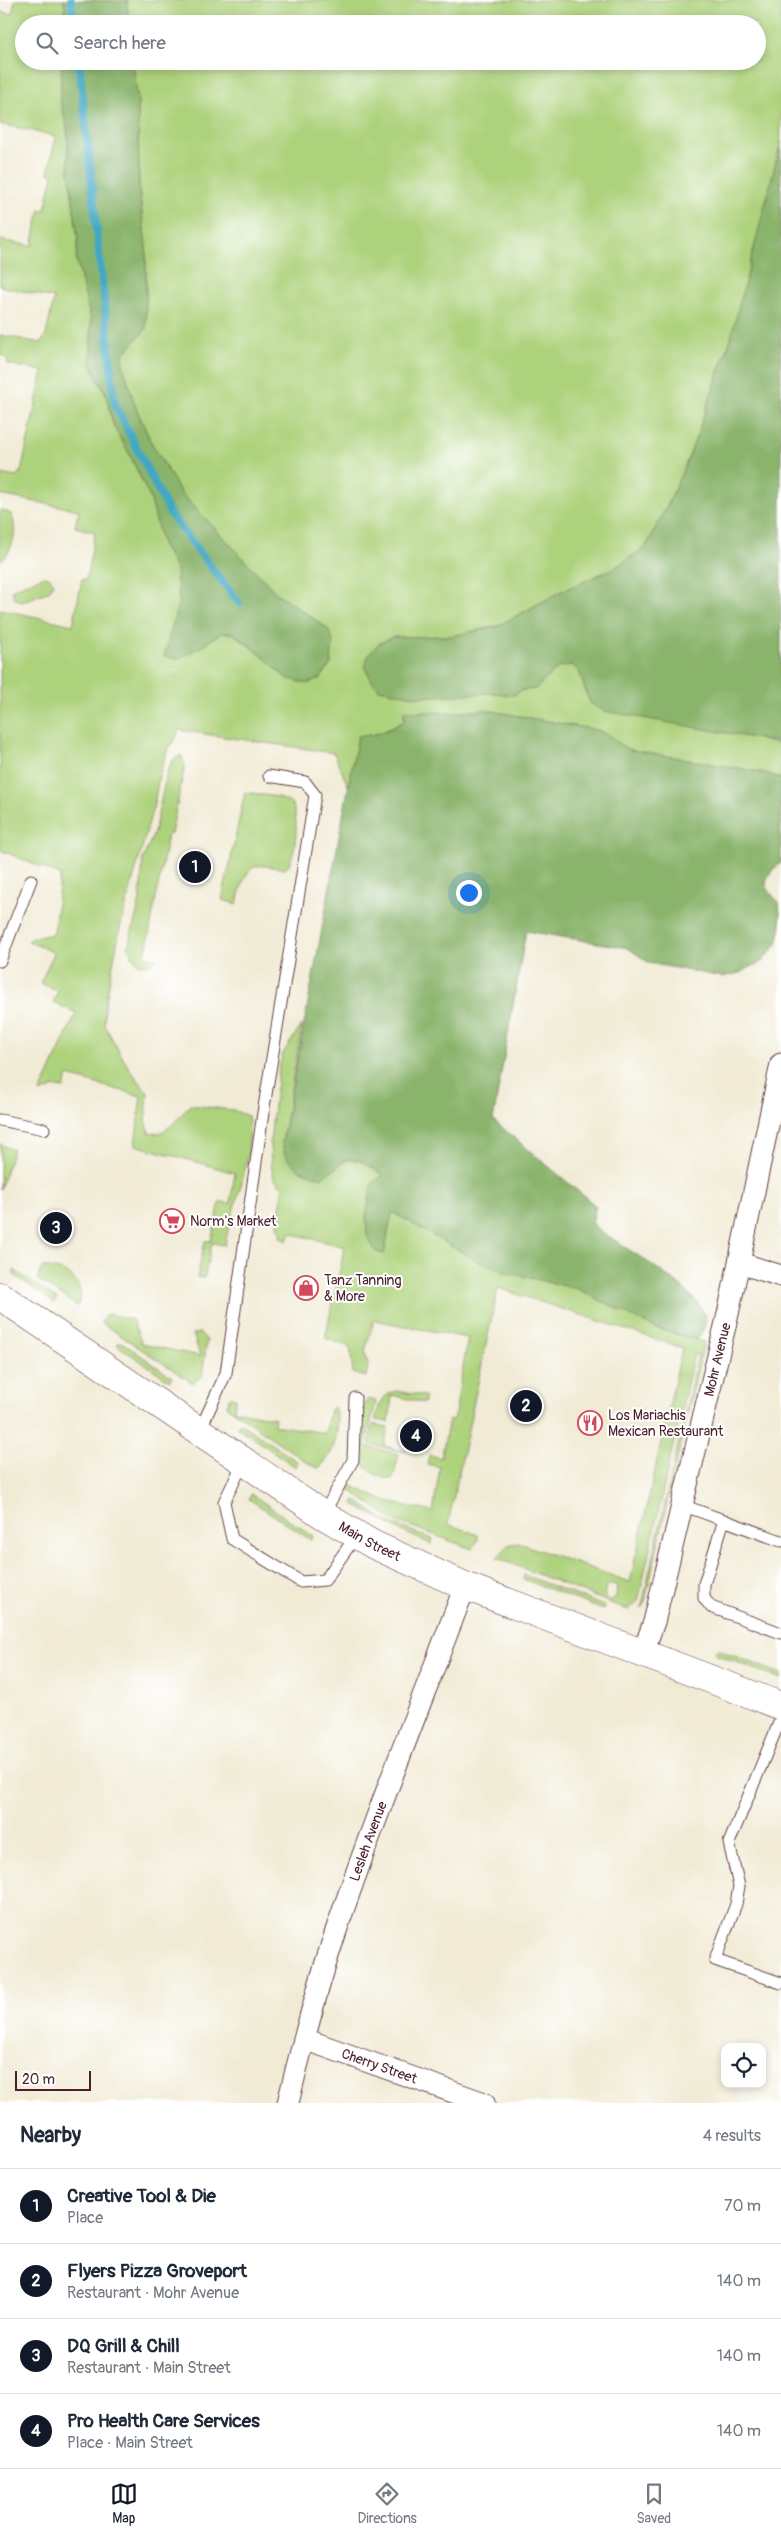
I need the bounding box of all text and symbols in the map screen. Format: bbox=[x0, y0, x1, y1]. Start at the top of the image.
search box bbox=[15, 15, 766, 70]
icon: search bbox=[33, 29, 61, 57]
text: Search here bbox=[73, 31, 166, 55]
pin: 1 bbox=[179, 848, 211, 886]
your location bbox=[456, 880, 482, 906]
supermarket icon: Norm's Market bbox=[159, 1208, 185, 1234]
pin: 3 bbox=[40, 1209, 72, 1247]
place label: Norm's Market bbox=[190, 1213, 277, 1230]
place label: Tanz Tanning & More bbox=[324, 1272, 401, 1305]
shop icon: Tanz Tanning & More bbox=[293, 1275, 319, 1301]
street label: Mohr Avenue bbox=[700, 1321, 734, 1398]
pin: 2 bbox=[510, 1387, 542, 1425]
place label: Los Mariachis Mexican Restaurant bbox=[608, 1407, 724, 1440]
restaurant icon: Los Mariachis Mexican Restaurant bbox=[577, 1410, 603, 1436]
pin: 4 bbox=[400, 1417, 432, 1455]
street label: Main Street bbox=[336, 1518, 404, 1565]
street label: Lesleh Avenue bbox=[345, 1799, 390, 1883]
map controls bbox=[721, 2043, 766, 2088]
button: locate bbox=[721, 2043, 766, 2088]
street label: Cherry Street bbox=[339, 2045, 420, 2087]
scale bar bbox=[15, 2068, 91, 2091]
text: 20 m bbox=[22, 2071, 55, 2088]
text: Nearby bbox=[20, 2122, 81, 2149]
text: 4 results bbox=[703, 2126, 761, 2146]
text: Creative Tool & Die bbox=[67, 2184, 216, 2208]
text: 1 bbox=[33, 2196, 39, 2216]
text: 70 m bbox=[724, 2196, 761, 2216]
text: Place bbox=[67, 2208, 103, 2228]
text: Flyers Pizza Groveport bbox=[67, 2259, 247, 2283]
text: 2 bbox=[32, 2271, 40, 2291]
text: 140 m bbox=[717, 2271, 761, 2291]
text: Restaurant · Mohr Avenue bbox=[67, 2283, 239, 2303]
text: DQ Grill & Chill bbox=[67, 2334, 180, 2358]
text: 3 bbox=[32, 2346, 40, 2366]
text: 140 m bbox=[717, 2346, 761, 2366]
text: Restaurant · Main Street bbox=[67, 2358, 231, 2378]
text: Pro Health Care Services bbox=[67, 2409, 260, 2433]
text: 4 bbox=[31, 2421, 41, 2441]
text: 140 m bbox=[717, 2421, 761, 2441]
text: Place · Main Street bbox=[67, 2433, 193, 2453]
tab: Map bbox=[110, 2480, 138, 2527]
tab: Directions bbox=[357, 2480, 417, 2527]
tab: Saved bbox=[636, 2480, 671, 2527]

